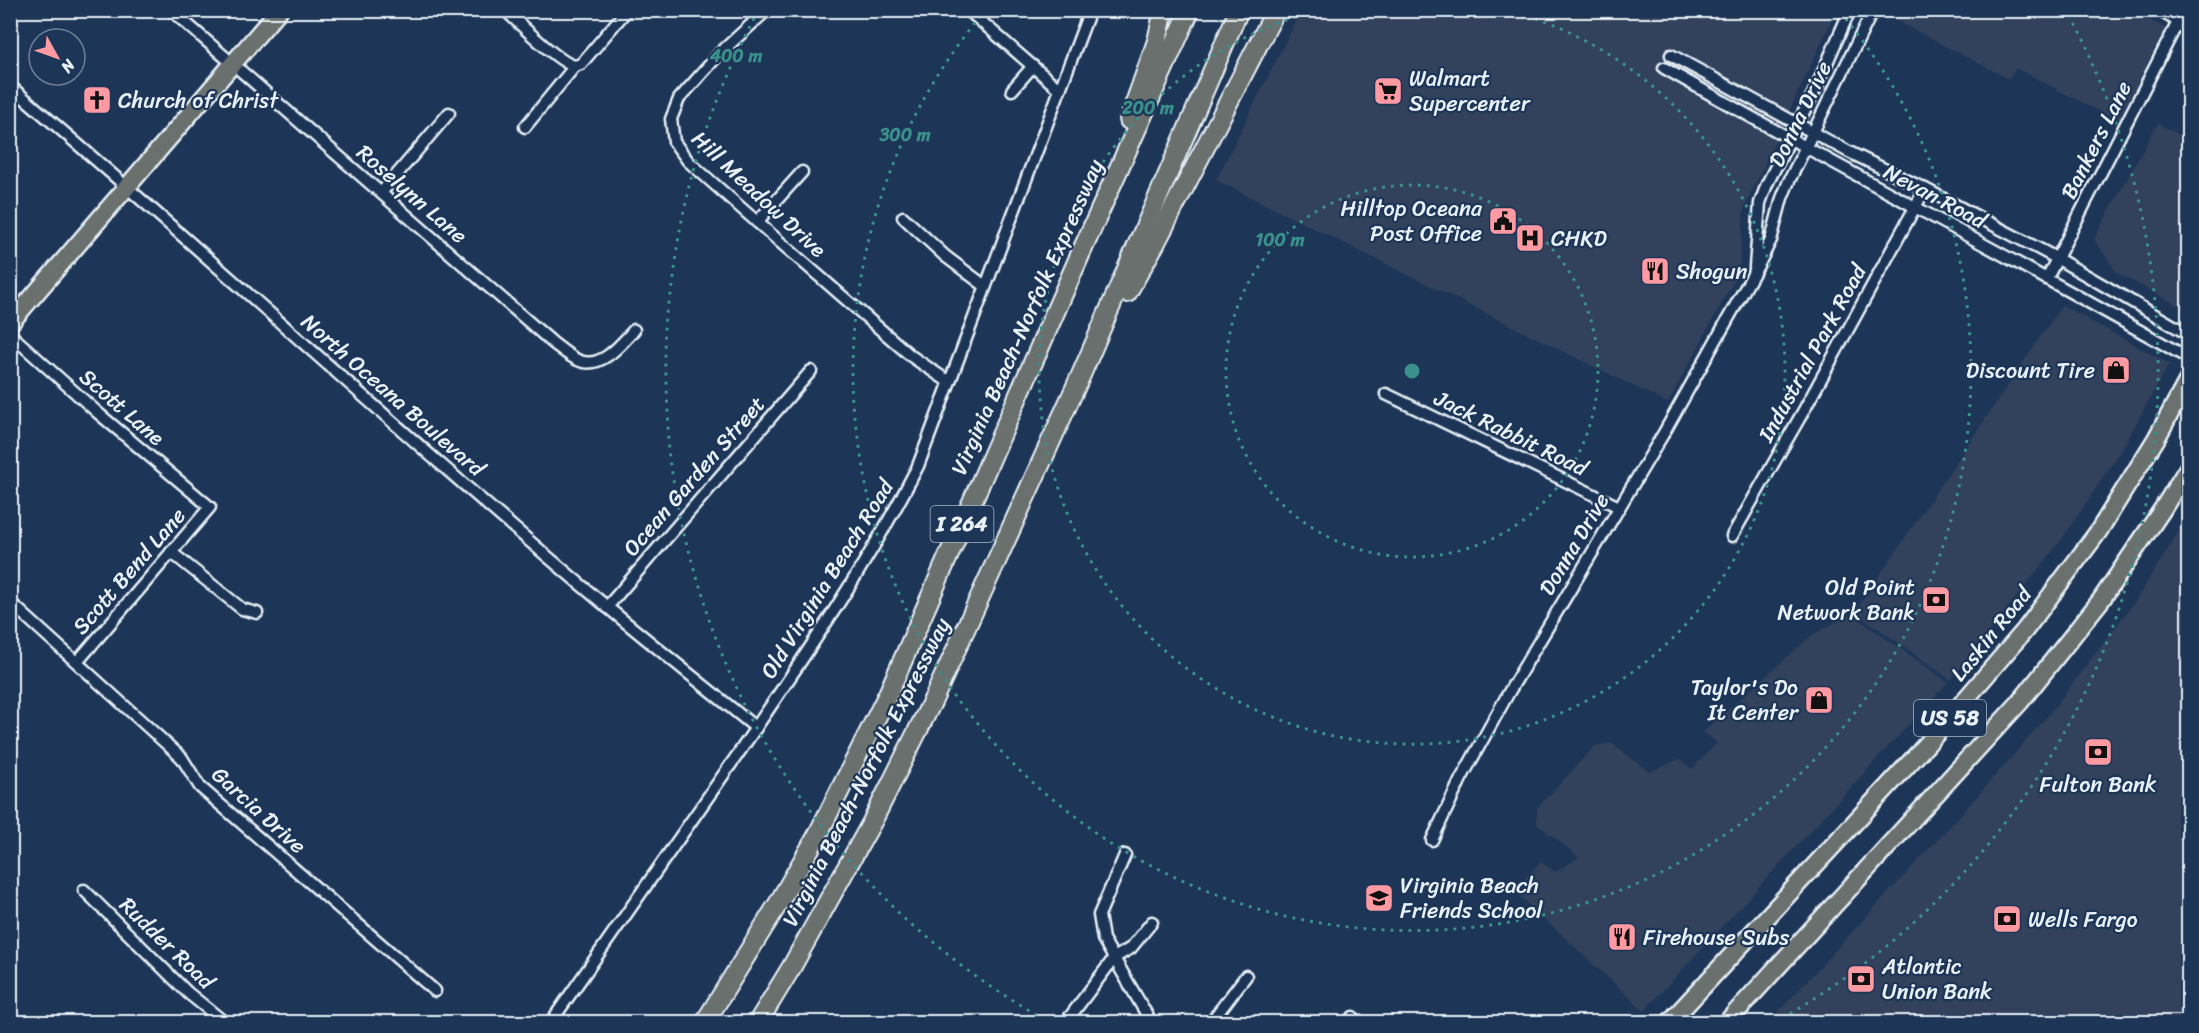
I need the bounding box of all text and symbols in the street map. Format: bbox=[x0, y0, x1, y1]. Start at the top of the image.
north arrow bbox=[27, 27, 87, 87]
text: 400 m bbox=[709, 40, 762, 72]
text: N bbox=[53, 52, 83, 81]
street label: Donna Drive bbox=[1757, 54, 1843, 174]
place label: Walmart Supercenter bbox=[1409, 59, 1531, 123]
street label: Bankers Lane bbox=[2049, 74, 2143, 206]
supermarket icon: Walmart Supercenter bbox=[1372, 75, 1404, 107]
place label: Church of Christ bbox=[118, 81, 279, 120]
church icon: Church of Christ bbox=[81, 84, 113, 116]
text: 200 m bbox=[1121, 92, 1174, 124]
text: 300 m bbox=[878, 119, 931, 151]
street label: Hill Meadow Drive bbox=[682, 120, 836, 268]
street label: Roselynn Lane bbox=[347, 134, 477, 254]
street label: Virginia Beach-Norfolk Expressway bbox=[940, 152, 1115, 481]
street label: Nevan Road bbox=[1876, 152, 1995, 240]
place label: Hilltop Oceana Post Office bbox=[1341, 189, 1483, 253]
public building icon: Hilltop Oceana Post Office bbox=[1487, 205, 1519, 237]
place label: CHKD bbox=[1551, 219, 1608, 258]
hospital icon: CHKD bbox=[1514, 222, 1546, 254]
text: 100 m bbox=[1256, 224, 1305, 256]
place label: Shogun bbox=[1676, 252, 1747, 291]
restaurant icon: Shogun bbox=[1639, 255, 1671, 287]
street label: Industrial Park Road bbox=[1746, 255, 1878, 450]
street label: North Oceana Boulevard bbox=[292, 303, 495, 487]
place label: Discount Tire bbox=[1966, 351, 2095, 390]
shop icon: Discount Tire bbox=[2100, 354, 2132, 386]
street label: Scott Lane bbox=[70, 358, 174, 456]
centre of rings bbox=[1402, 361, 1422, 381]
street label: Jack Rabbit Road bbox=[1427, 379, 1596, 488]
street label: Ocean Garden Street bbox=[613, 386, 775, 565]
street label: Old Virginia Beach Road bbox=[750, 470, 905, 687]
street label: Donna Drive bbox=[1528, 485, 1620, 603]
street label: Scott Bend Lane bbox=[62, 498, 196, 644]
road number: I 264 bbox=[930, 506, 994, 542]
place label: Old Point Network Bank bbox=[1778, 568, 1915, 632]
street label: Laskin Road bbox=[1940, 576, 2043, 690]
bank icon: Old Point Network Bank bbox=[1920, 584, 1952, 616]
street label: Virginia Beach-Norfolk Expressway bbox=[771, 610, 961, 934]
place label: Taylor's Do It Center bbox=[1691, 668, 1800, 732]
shop icon: Taylor's Do It Center bbox=[1803, 684, 1835, 716]
road number: US 58 bbox=[1914, 700, 1986, 736]
bank icon: Fulton Bank bbox=[2082, 736, 2114, 768]
street label: Garcia Drive bbox=[202, 756, 316, 864]
place label: Fulton Bank bbox=[2040, 765, 2157, 804]
place label: Virginia Beach Friends School bbox=[1400, 866, 1543, 930]
school or university icon: Virginia Beach Friends School bbox=[1363, 882, 1395, 914]
street label: Rudder Road bbox=[110, 887, 225, 1000]
place label: Wells Fargo bbox=[2028, 900, 2138, 939]
bank icon: Wells Fargo bbox=[1991, 903, 2023, 935]
place label: Firehouse Subs bbox=[1643, 918, 1790, 957]
restaurant icon: Firehouse Subs bbox=[1606, 921, 1638, 953]
place label: Atlantic Union Bank bbox=[1881, 947, 1992, 1011]
bank icon: Atlantic Union Bank bbox=[1845, 963, 1877, 995]

